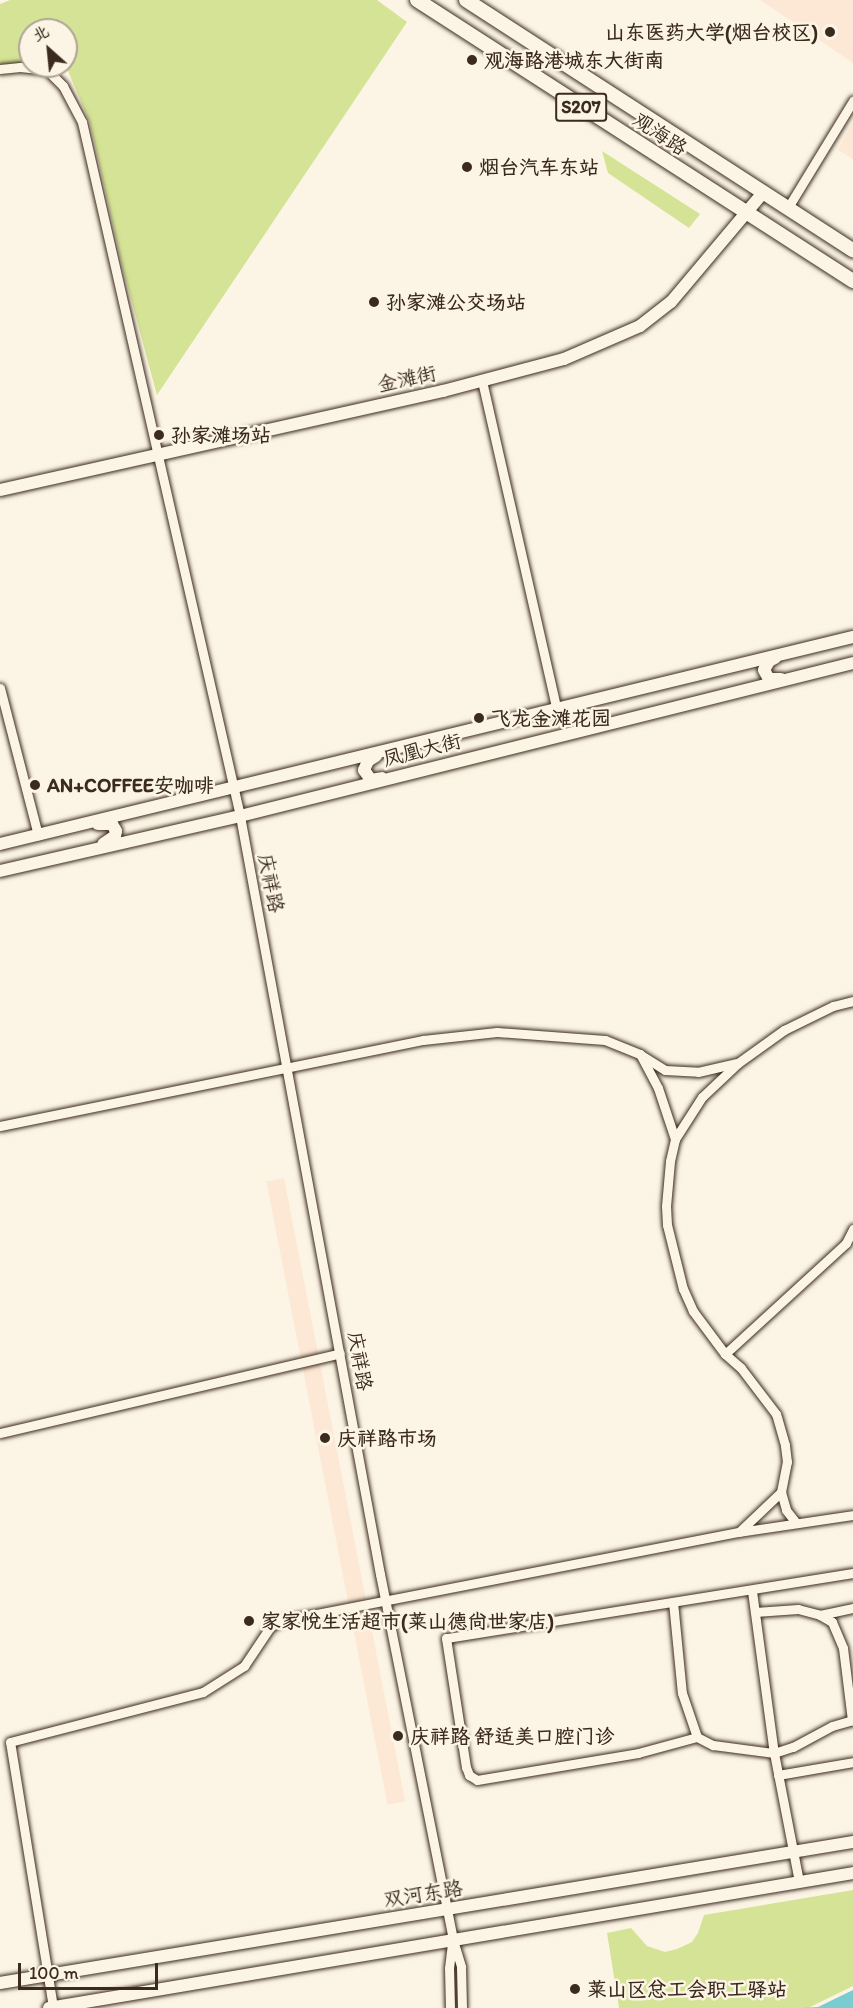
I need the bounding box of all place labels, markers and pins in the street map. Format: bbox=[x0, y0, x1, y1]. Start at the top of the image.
place label: 山东医药大学(烟台校区) bbox=[605, 20, 818, 44]
marker: 山东医药大学(烟台校区) bbox=[823, 25, 837, 39]
place label: 观海路港城东大街南 bbox=[484, 48, 664, 72]
marker: 观海路港城东大街南 bbox=[465, 53, 479, 67]
place label: 烟台汽车东站 bbox=[479, 155, 599, 179]
marker: 烟台汽车东站 bbox=[460, 160, 474, 174]
place label: 孙家滩公交场站 bbox=[386, 290, 526, 314]
marker: 孙家滩公交场站 bbox=[367, 295, 381, 309]
place label: 孙家滩场站 bbox=[171, 423, 271, 447]
marker: 孙家滩场站 bbox=[152, 428, 166, 442]
place label: 飞龙金滩花园 bbox=[491, 706, 611, 730]
marker: 飞龙金滩花园 bbox=[472, 711, 486, 725]
place label: AN+COFFEE安咖啡 bbox=[47, 773, 214, 797]
marker: AN+COFFEE安咖啡 bbox=[28, 778, 42, 792]
place label: 庆祥路市场 bbox=[337, 1426, 437, 1450]
marker: 庆祥路市场 bbox=[318, 1431, 332, 1445]
place label: 家家悦生活超市(莱山德尚世家店) bbox=[261, 1609, 554, 1633]
marker: 家家悦生活超市(莱山德尚世家店) bbox=[242, 1614, 256, 1628]
place label: 庆祥路 舒适美口腔门诊 bbox=[410, 1724, 614, 1748]
marker: 庆祥路 舒适美口腔门诊 bbox=[391, 1729, 405, 1743]
place label: 莱山区总工会职工驿站 bbox=[587, 1977, 787, 2001]
marker: 莱山区总工会职工驿站 bbox=[568, 1982, 582, 1996]

